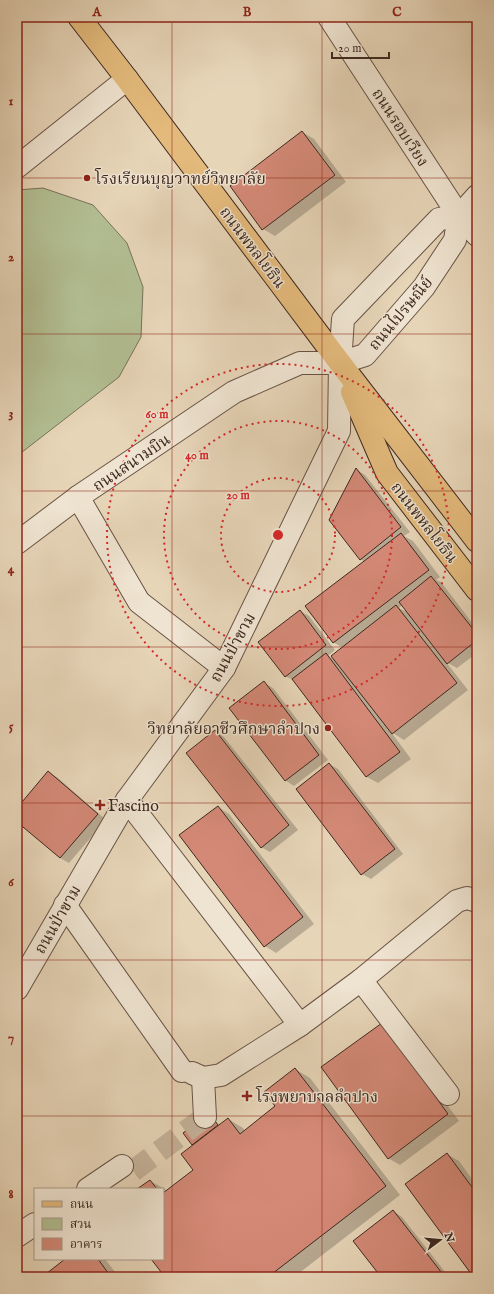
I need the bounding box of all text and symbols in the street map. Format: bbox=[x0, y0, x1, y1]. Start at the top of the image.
text: A bbox=[92, 4, 103, 21]
text: B bbox=[243, 4, 252, 21]
text: C bbox=[392, 4, 402, 21]
scale bar bbox=[332, 34, 389, 60]
text: 20 m bbox=[338, 41, 361, 56]
street label: ถนนรอบเวียง bbox=[367, 85, 432, 171]
text: 1 bbox=[9, 93, 14, 110]
place label: โรงเรียนบุญวาทย์วิทยาลัย bbox=[94, 168, 266, 190]
marker: โรงเรียนบุญวาทย์วิทยาลัย bbox=[82, 173, 92, 183]
street label: ถนนพหลโยธิน bbox=[214, 202, 290, 293]
text: 2 bbox=[8, 249, 14, 266]
street label: ถนนไปรษณีย์ bbox=[363, 272, 438, 355]
text: 3 bbox=[9, 405, 14, 422]
text: 60 m bbox=[146, 407, 169, 422]
street label: ถนนสนามบิน bbox=[89, 430, 175, 497]
text: 40 m bbox=[185, 448, 210, 463]
street label: ถนนพหลโยธิน bbox=[386, 477, 463, 568]
text: 20 m bbox=[226, 488, 250, 503]
centre of rings bbox=[271, 528, 285, 542]
text: 4 bbox=[8, 561, 15, 578]
street label: ถนนป่าขาม bbox=[207, 610, 261, 686]
text: 5 bbox=[9, 718, 14, 735]
place label: วิทยาลัยอาชีวศึกษาลำปาง bbox=[147, 720, 320, 740]
marker: วิทยาลัยอาชีวศึกษาลำปาง bbox=[323, 723, 333, 733]
place label: Fascino bbox=[108, 797, 159, 817]
marker: Fascino bbox=[95, 800, 105, 810]
text: 6 bbox=[8, 874, 14, 891]
street label: ถนนป่าขาม bbox=[31, 882, 86, 958]
text: 7 bbox=[8, 1030, 14, 1047]
place label: โรงพยาบาลลำปาง bbox=[255, 1086, 378, 1108]
marker: โรงพยาบาลลำปาง bbox=[241, 1090, 253, 1102]
text: 8 bbox=[8, 1186, 14, 1203]
legend bbox=[34, 1188, 164, 1260]
text: ถนน bbox=[70, 1197, 93, 1212]
text: สวน bbox=[70, 1217, 92, 1232]
north arrow bbox=[420, 1220, 460, 1260]
text: N bbox=[440, 1230, 457, 1244]
text: อาคาร bbox=[70, 1237, 102, 1252]

